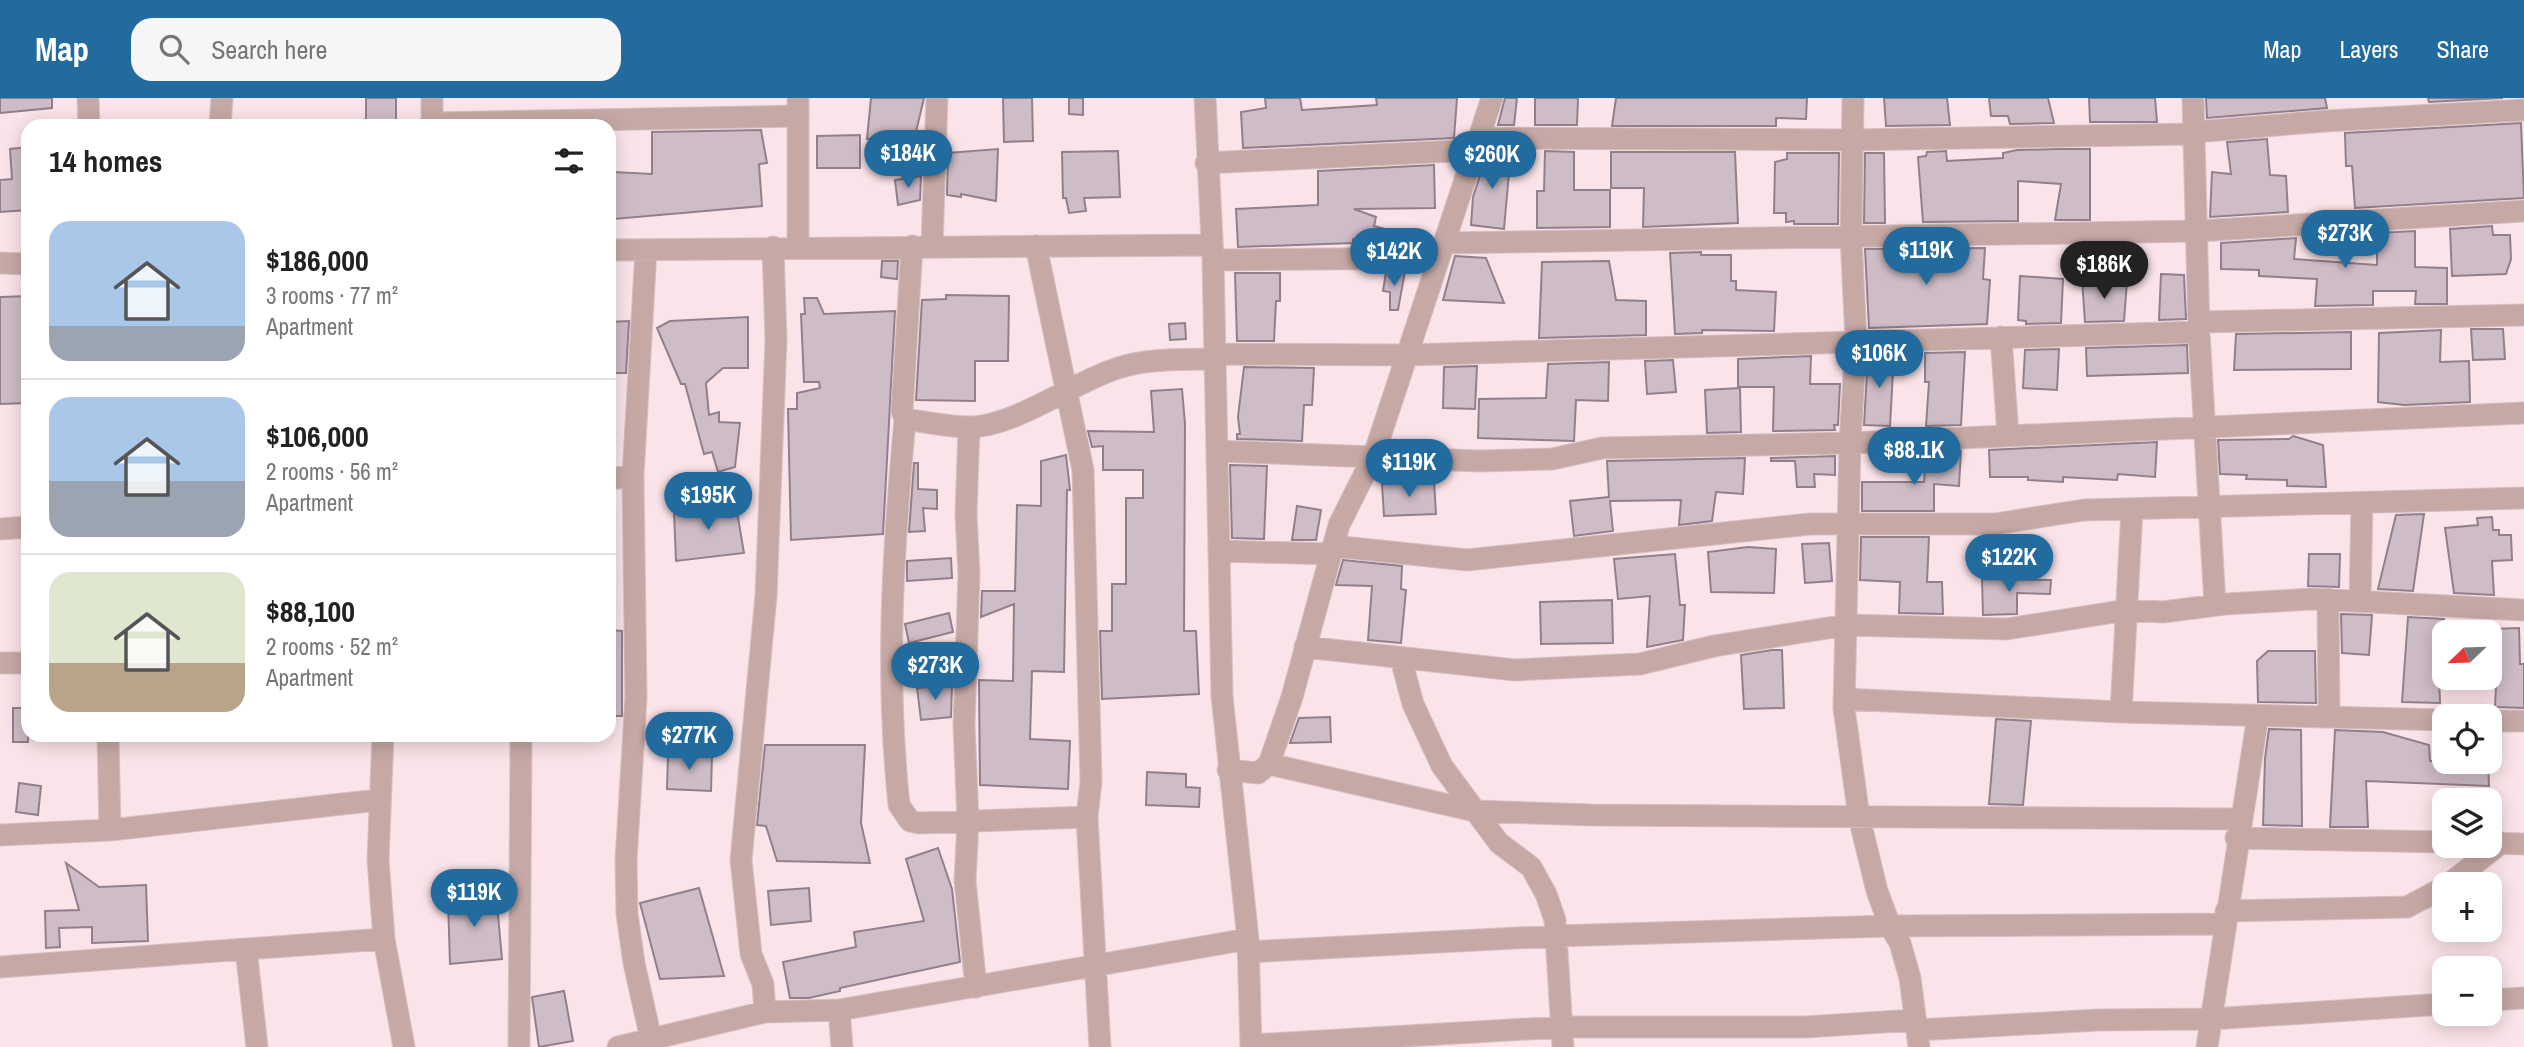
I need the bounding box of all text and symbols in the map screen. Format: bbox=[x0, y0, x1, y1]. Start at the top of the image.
search box bbox=[131, 18, 621, 81]
text: Map bbox=[35, 27, 89, 71]
icon: search bbox=[155, 30, 193, 68]
text: Search here bbox=[211, 32, 327, 67]
text: Map bbox=[2263, 33, 2301, 65]
text: Layers bbox=[2339, 33, 2398, 65]
text: Share bbox=[2436, 33, 2489, 65]
pin: $184K bbox=[859, 130, 957, 190]
pin: $260K bbox=[1443, 132, 1541, 191]
text: $184K bbox=[880, 137, 936, 168]
text: $260K bbox=[1464, 138, 1520, 169]
text: 14 homes bbox=[49, 141, 163, 181]
icon: filters bbox=[550, 142, 588, 180]
pin: $273K bbox=[2296, 211, 2394, 270]
text: $273K bbox=[2317, 217, 2373, 248]
pin: $142K bbox=[1345, 228, 1443, 288]
pin: $119K bbox=[1877, 228, 1975, 287]
text: $119K bbox=[1899, 234, 1953, 265]
text: $142K bbox=[1366, 235, 1422, 266]
text: $186,000 bbox=[266, 240, 369, 280]
pin: $186K bbox=[2055, 242, 2153, 301]
text: $186K bbox=[2076, 248, 2132, 279]
icon: home bbox=[105, 249, 189, 333]
text: 3 rooms · 77 m² bbox=[266, 280, 398, 311]
text: Apartment bbox=[266, 311, 353, 342]
pin: $106K bbox=[1830, 330, 1928, 390]
text: $106K bbox=[1851, 337, 1907, 368]
text: $106,000 bbox=[266, 416, 369, 456]
icon: home bbox=[105, 425, 189, 509]
pin: $88.1K bbox=[1857, 428, 1971, 487]
text: $88.1K bbox=[1884, 434, 1944, 465]
pin: $119K bbox=[1360, 440, 1458, 499]
text: $119K bbox=[1382, 446, 1436, 477]
text: 2 rooms · 56 m² bbox=[266, 456, 398, 487]
pin: $195K bbox=[659, 472, 757, 532]
text: $195K bbox=[680, 479, 736, 510]
text: Apartment bbox=[266, 487, 353, 518]
pin: $122K bbox=[1960, 534, 2058, 594]
text: $122K bbox=[1981, 541, 2037, 572]
text: $88,100 bbox=[266, 591, 355, 631]
icon: home bbox=[105, 600, 189, 684]
north arrow bbox=[2432, 620, 2502, 690]
map controls bbox=[2432, 620, 2502, 1026]
text: 2 rooms · 52 m² bbox=[266, 631, 398, 662]
pin: $273K bbox=[886, 642, 984, 702]
text: $273K bbox=[907, 649, 963, 680]
text: Apartment bbox=[266, 662, 353, 693]
button: locate bbox=[2432, 704, 2502, 774]
pin: $277K bbox=[640, 712, 738, 772]
text: $277K bbox=[661, 719, 717, 750]
button: layers bbox=[2432, 788, 2502, 858]
pin: $119K bbox=[425, 870, 523, 929]
button: + bbox=[2432, 872, 2502, 942]
text: $119K bbox=[447, 876, 501, 907]
button: − bbox=[2432, 956, 2502, 1026]

